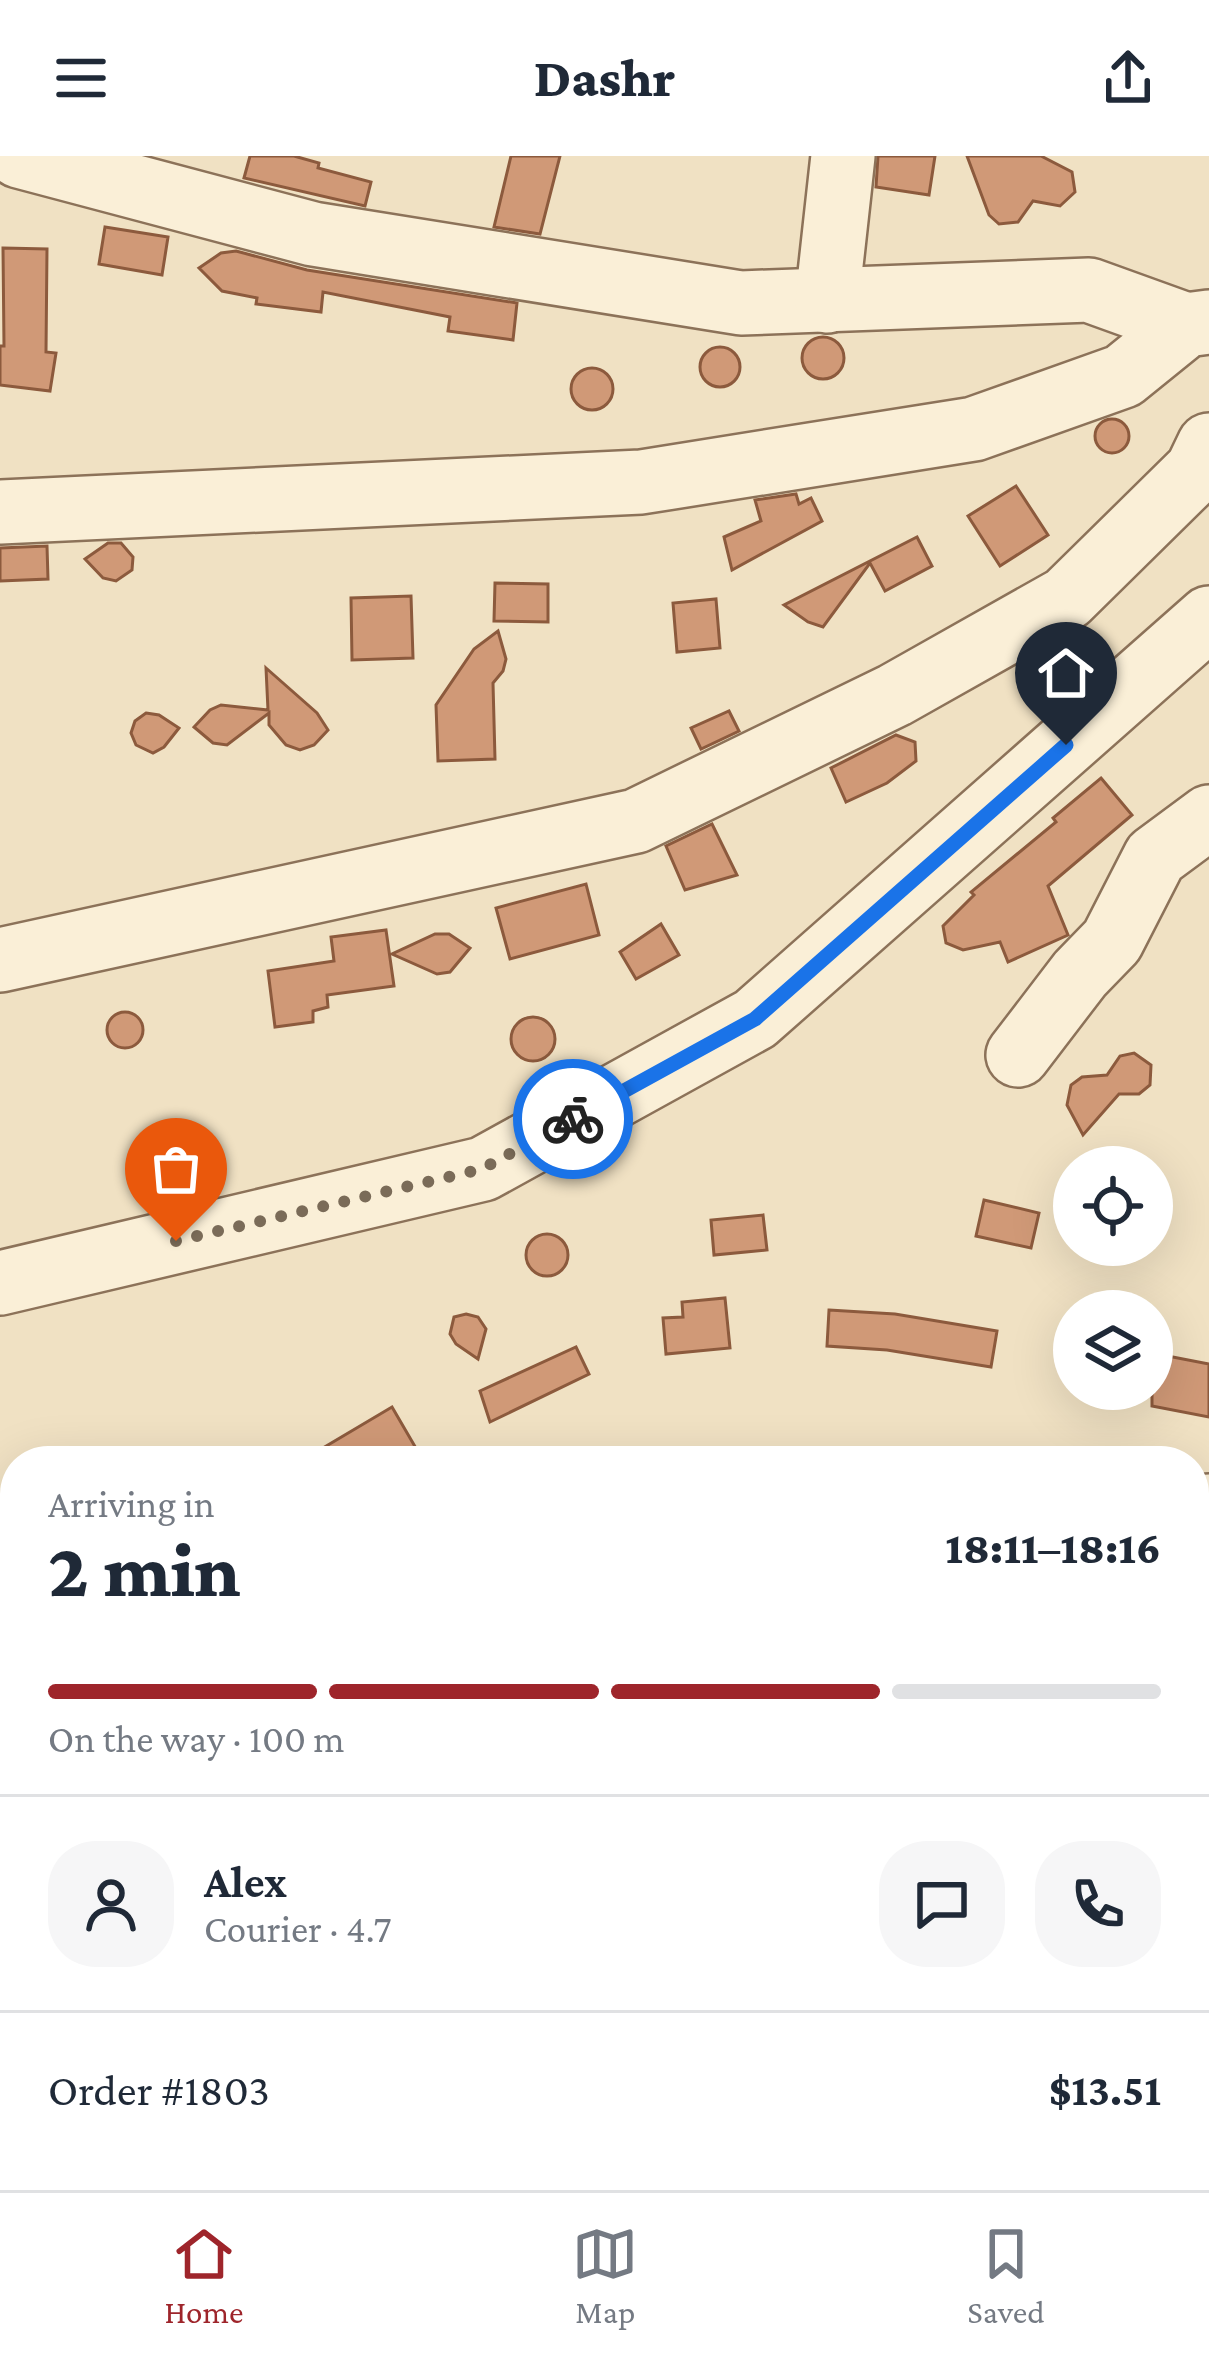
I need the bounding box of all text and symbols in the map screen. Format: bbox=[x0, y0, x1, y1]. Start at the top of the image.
icon: menu bbox=[48, 45, 114, 111]
icon: share bbox=[1095, 45, 1161, 111]
text: Dashr bbox=[534, 48, 675, 108]
pin bbox=[1015, 622, 1117, 745]
icon: home bbox=[1033, 640, 1099, 706]
courier bbox=[513, 1059, 633, 1179]
icon: bike bbox=[540, 1086, 606, 1152]
pin bbox=[125, 1118, 227, 1241]
icon: bag bbox=[143, 1136, 209, 1202]
map controls bbox=[1053, 1146, 1173, 1410]
button: locate bbox=[1053, 1146, 1173, 1266]
button: layers bbox=[1053, 1290, 1173, 1410]
text: Arriving in bbox=[48, 1482, 215, 1525]
text: 18:11–18:16 bbox=[945, 1523, 1161, 1573]
text: 2 min bbox=[48, 1526, 241, 1613]
text: On the way · 100 m bbox=[48, 1717, 345, 1760]
button: person bbox=[48, 1841, 174, 1967]
button: chat bbox=[879, 1841, 1005, 1967]
button: phone bbox=[1035, 1841, 1161, 1967]
text: Alex bbox=[204, 1857, 287, 1907]
text: Courier · 4.7 bbox=[204, 1907, 392, 1950]
text: Order #1803 bbox=[48, 2065, 270, 2115]
text: $13.51 bbox=[1049, 2065, 1161, 2115]
tab: Home bbox=[164, 2221, 243, 2330]
tab: Map bbox=[572, 2221, 638, 2330]
tab: Saved bbox=[967, 2221, 1045, 2330]

